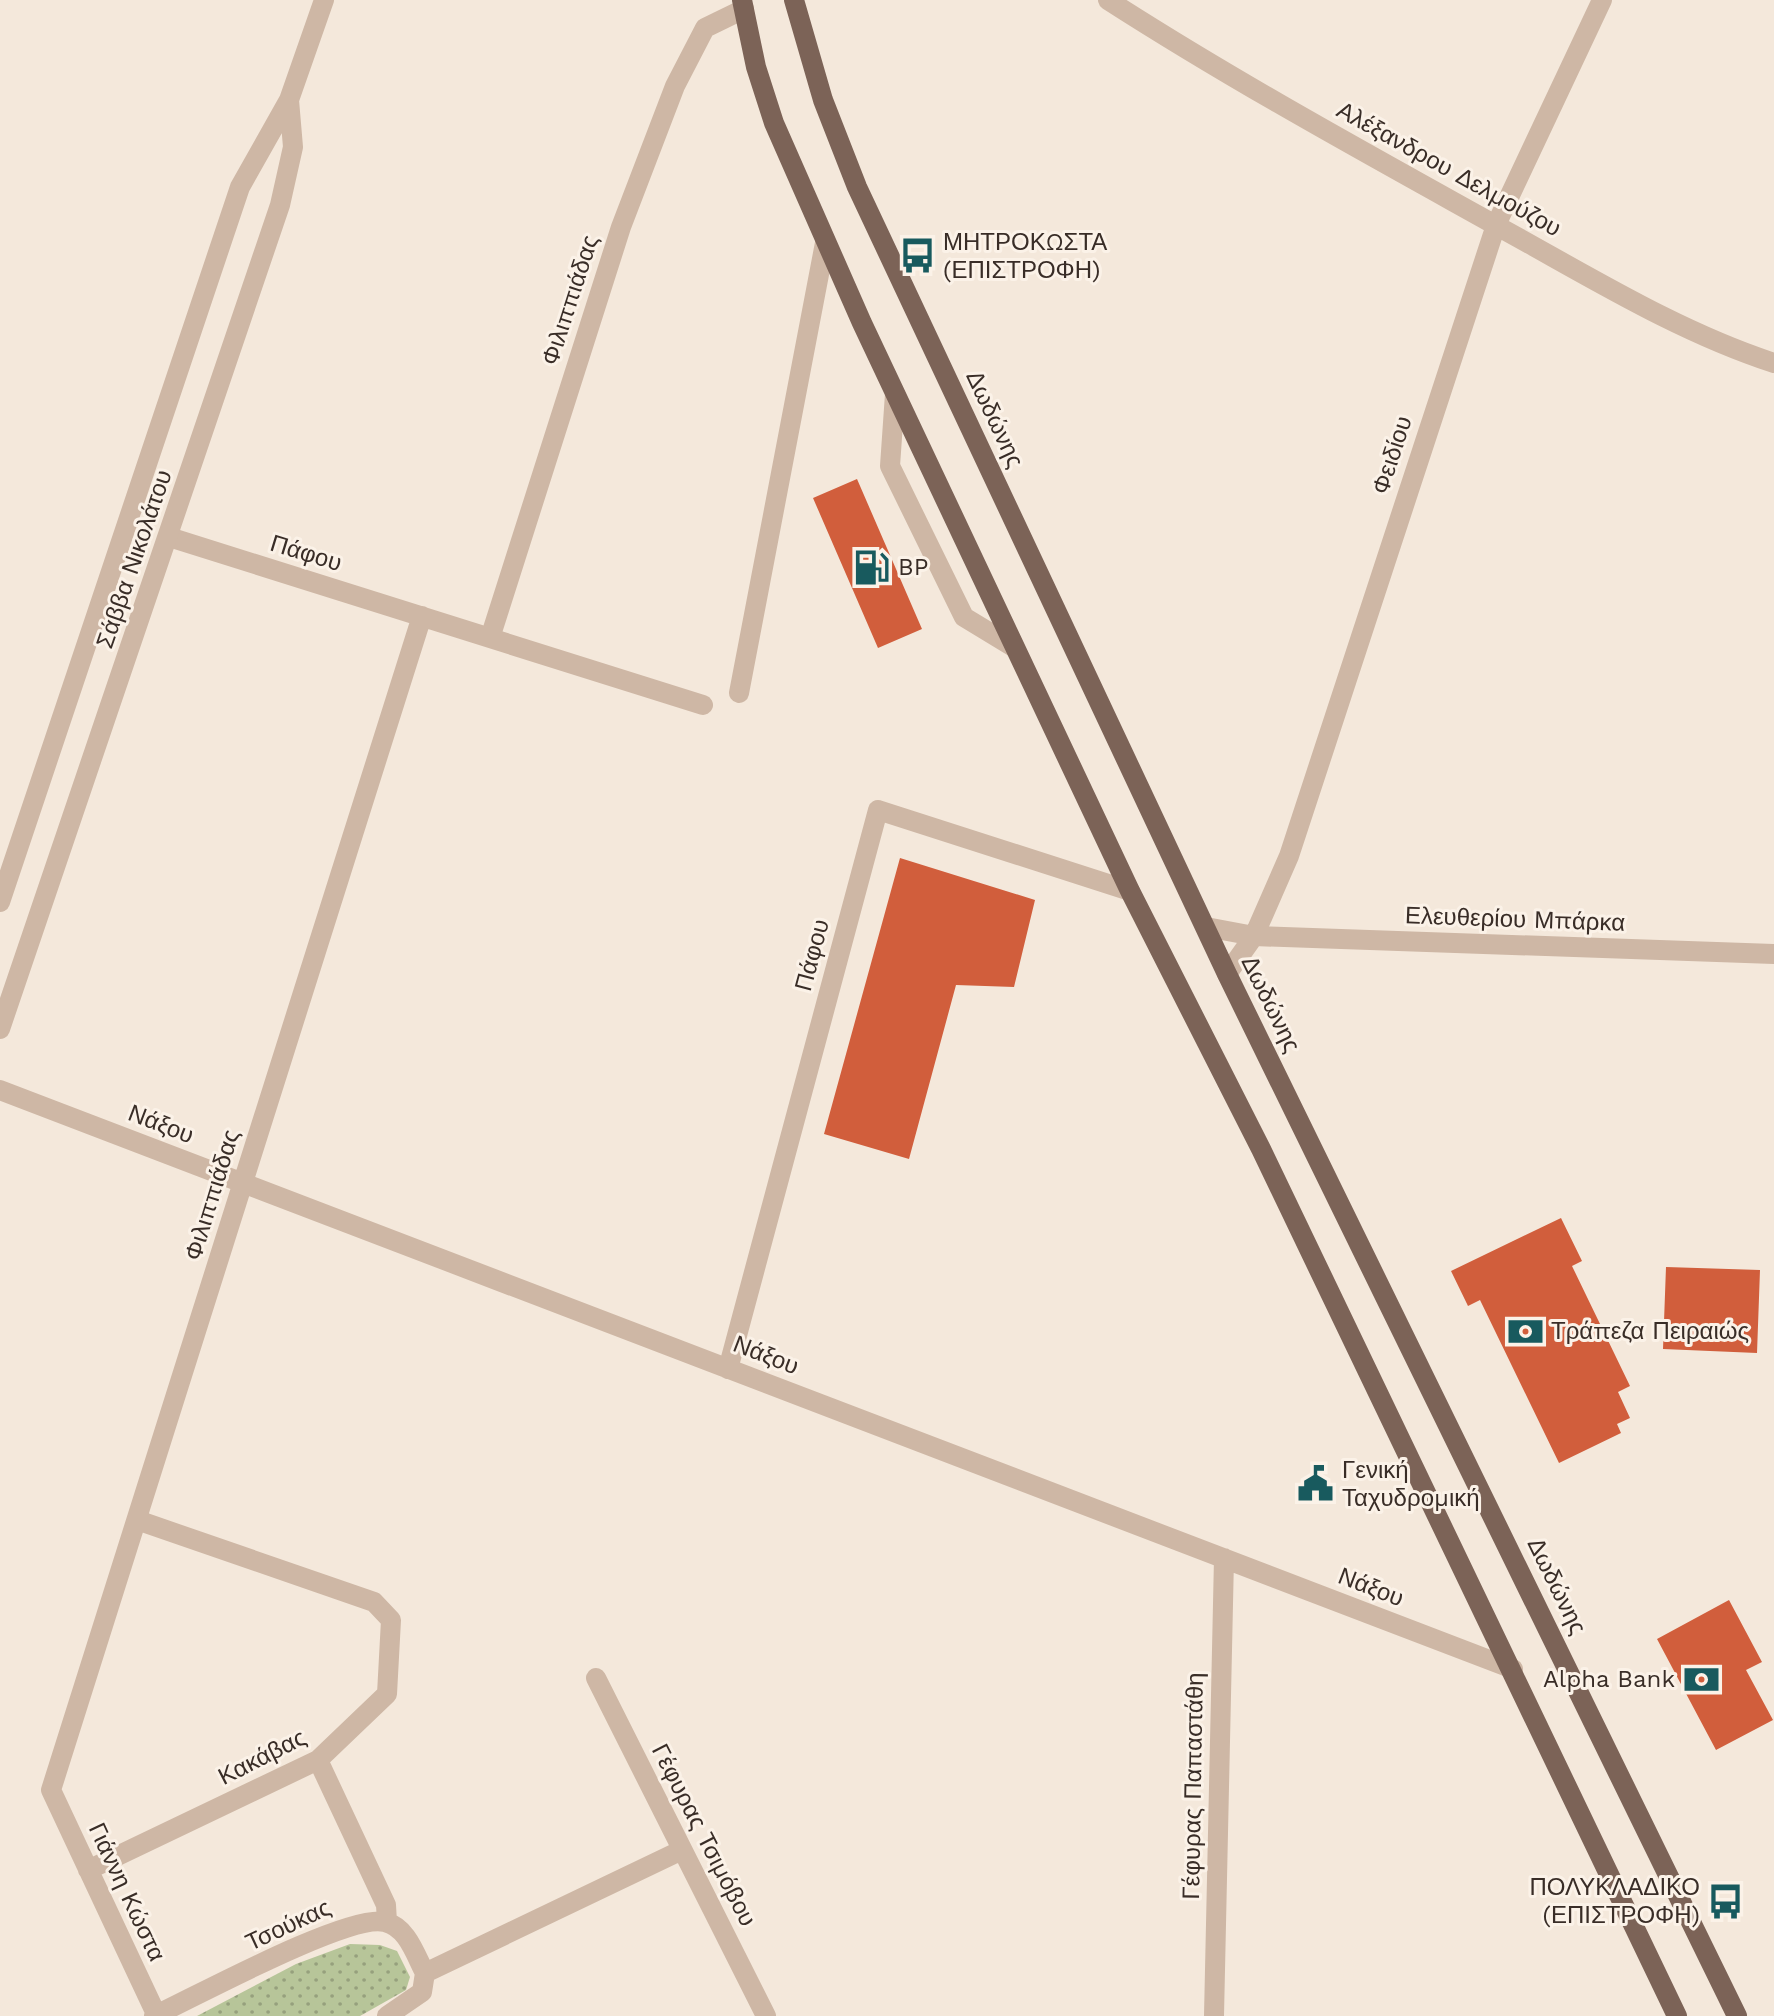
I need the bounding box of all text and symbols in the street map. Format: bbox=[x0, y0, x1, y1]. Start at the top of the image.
street label: Αλέξανδρου Δελμούζου bbox=[1332, 96, 1566, 242]
place label: ΜΗΤΡΟΚΩΣΤΑ (ΕΠΙΣΤΡΟΦΗ) bbox=[943, 228, 1107, 284]
street label: Φιλιππιάδας bbox=[536, 231, 604, 369]
bus stop icon: ΜΗΤΡΟΚΩΣΤΑ (ΕΠΙΣΤΡΟΦΗ) bbox=[898, 237, 936, 275]
street label: Δωδώνης bbox=[960, 366, 1030, 472]
street label: Φειδίου bbox=[1366, 412, 1418, 498]
street label: Σάββα Νικολάτου bbox=[90, 466, 178, 652]
street label: Πάφου bbox=[267, 529, 345, 577]
fuel station icon: BP bbox=[853, 548, 891, 586]
place label: BP bbox=[898, 553, 928, 581]
street label: Ελευθερίου Μπάρκα bbox=[1404, 901, 1626, 937]
street label: Πάφου bbox=[789, 916, 835, 994]
street label: Δωδώνης bbox=[1236, 951, 1306, 1057]
street label: Νάξου bbox=[124, 1099, 198, 1149]
street label: Φιλιππιάδας bbox=[179, 1126, 245, 1264]
bank icon: Τράπεζα Πειραιώς bbox=[1506, 1312, 1544, 1350]
place label: Τράπεζα Πειραιώς bbox=[1551, 1317, 1749, 1345]
street label: Νάξου bbox=[729, 1330, 803, 1380]
place label: Γενική Ταχυδρομική bbox=[1342, 1456, 1480, 1512]
public building icon: Γενική Ταχυδρομική bbox=[1297, 1465, 1335, 1503]
street label: Δωδώνης bbox=[1522, 1533, 1592, 1639]
street label: Νάξου bbox=[1334, 1562, 1408, 1612]
bank icon: Alpha Bank bbox=[1682, 1660, 1720, 1698]
place label: Alpha Bank bbox=[1543, 1665, 1675, 1693]
street label: Γέφυρας Παπαστάθη bbox=[1177, 1672, 1209, 1900]
street label: Κακάβας bbox=[214, 1723, 310, 1791]
street label: Γέφυρας Τσιμόβου bbox=[646, 1739, 762, 1931]
street label: Γιάννη Κώστα bbox=[83, 1818, 171, 1966]
place label: ΠΟΛΥΚΛΑΔΙΚΟ (ΕΠΙΣΤΡΟΦΗ) bbox=[1529, 1873, 1700, 1929]
bus stop icon: ΠΟΛΥΚΛΑΔΙΚΟ (ΕΠΙΣΤΡΟΦΗ) bbox=[1707, 1882, 1745, 1920]
street label: Τσούκας bbox=[241, 1893, 335, 1957]

